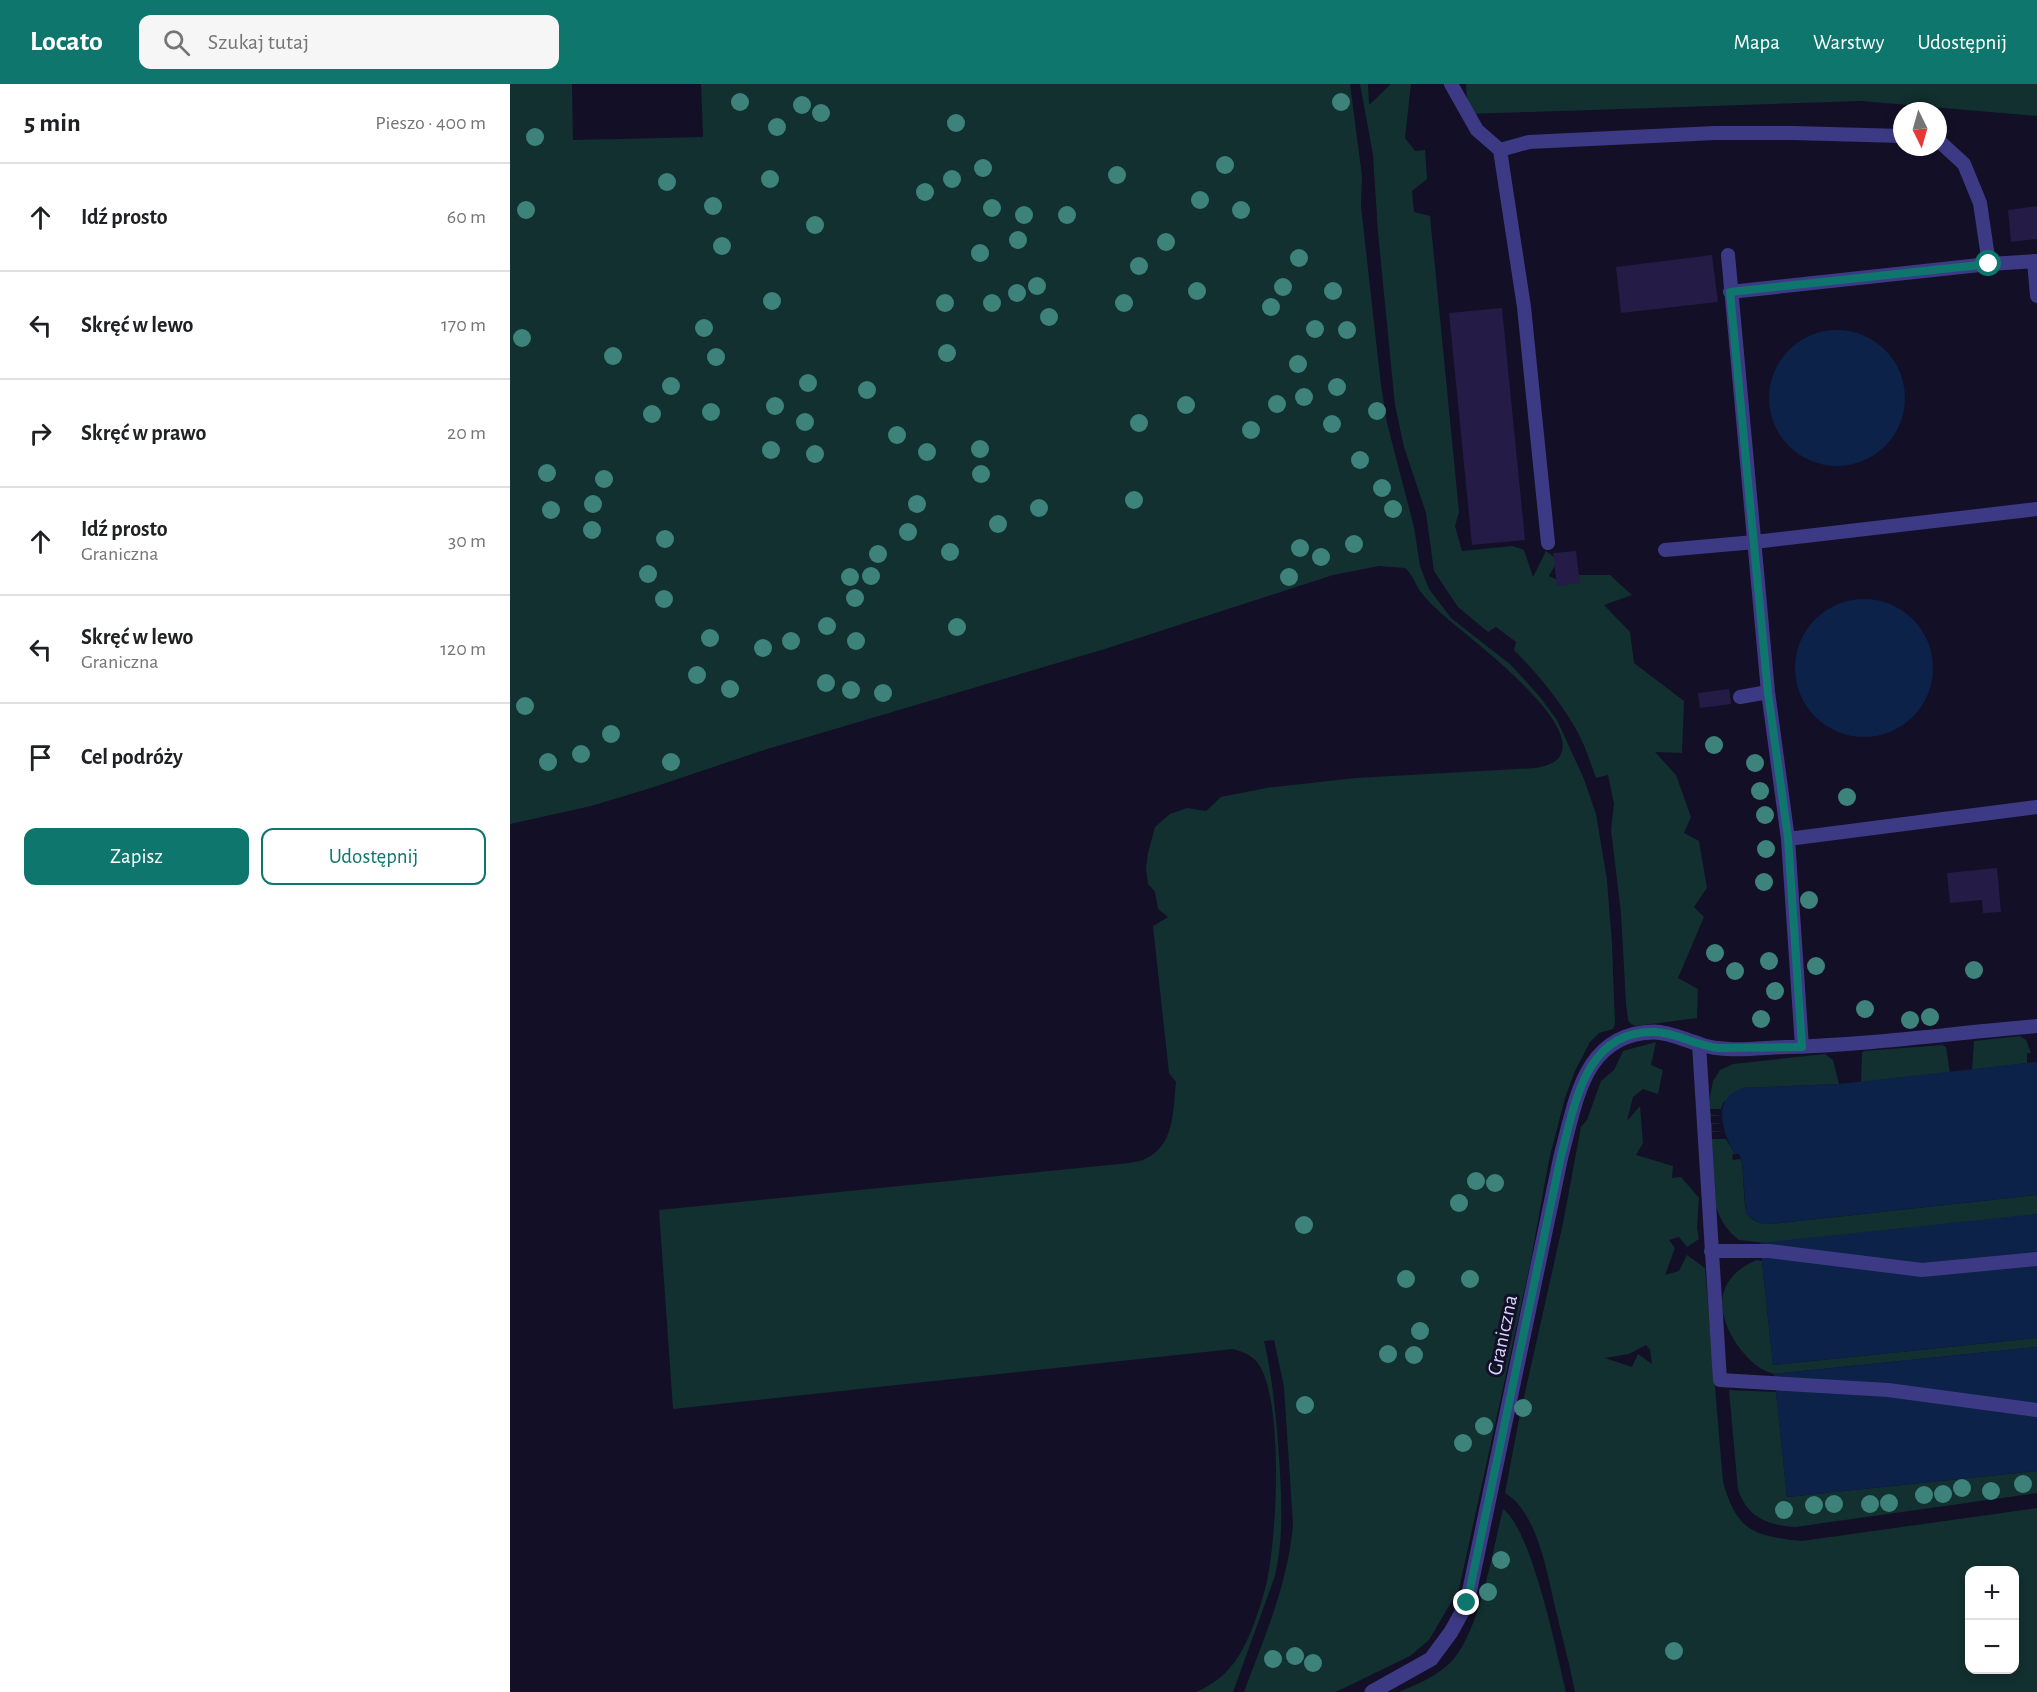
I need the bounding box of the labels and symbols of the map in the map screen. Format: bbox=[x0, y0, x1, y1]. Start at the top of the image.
north arrow bbox=[1893, 102, 1947, 156]
route start bbox=[1975, 250, 2001, 276]
street label: Graniczna bbox=[1484, 1293, 1521, 1377]
route end bbox=[1453, 1589, 1479, 1615]

